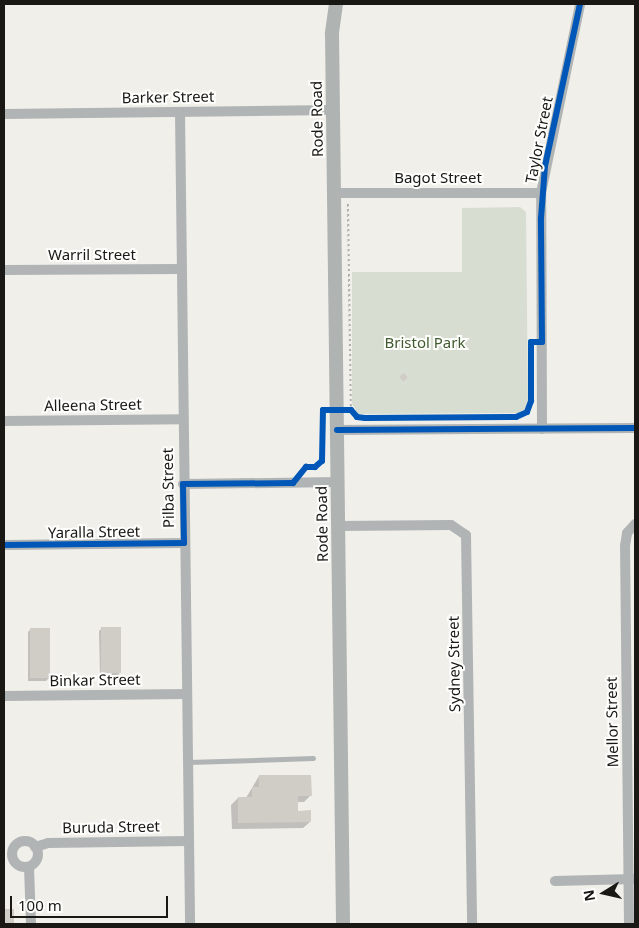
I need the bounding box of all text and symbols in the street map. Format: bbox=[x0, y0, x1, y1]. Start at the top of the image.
street label: Rode Road bbox=[307, 81, 327, 157]
street label: Barker Street bbox=[121, 87, 215, 107]
street label: Taylor Street bbox=[522, 95, 556, 185]
street label: Bagot Street bbox=[394, 169, 482, 187]
street label: Warril Street bbox=[48, 246, 136, 264]
park label: Bristol Park bbox=[385, 334, 465, 352]
street label: Alleena Street bbox=[44, 395, 142, 415]
street label: Pilba Street bbox=[158, 448, 178, 528]
street label: Rode Road bbox=[312, 486, 332, 562]
street label: Yaralla Street bbox=[48, 522, 140, 542]
street label: Sydney Street bbox=[444, 616, 464, 712]
street label: Binkar Street bbox=[49, 670, 141, 690]
street label: Mellor Street bbox=[602, 676, 622, 768]
street label: Buruda Street bbox=[62, 817, 160, 837]
north arrow bbox=[579, 868, 629, 918]
scale bar bbox=[12, 886, 170, 918]
text: N bbox=[578, 888, 599, 903]
text: 100 m bbox=[18, 895, 62, 915]

